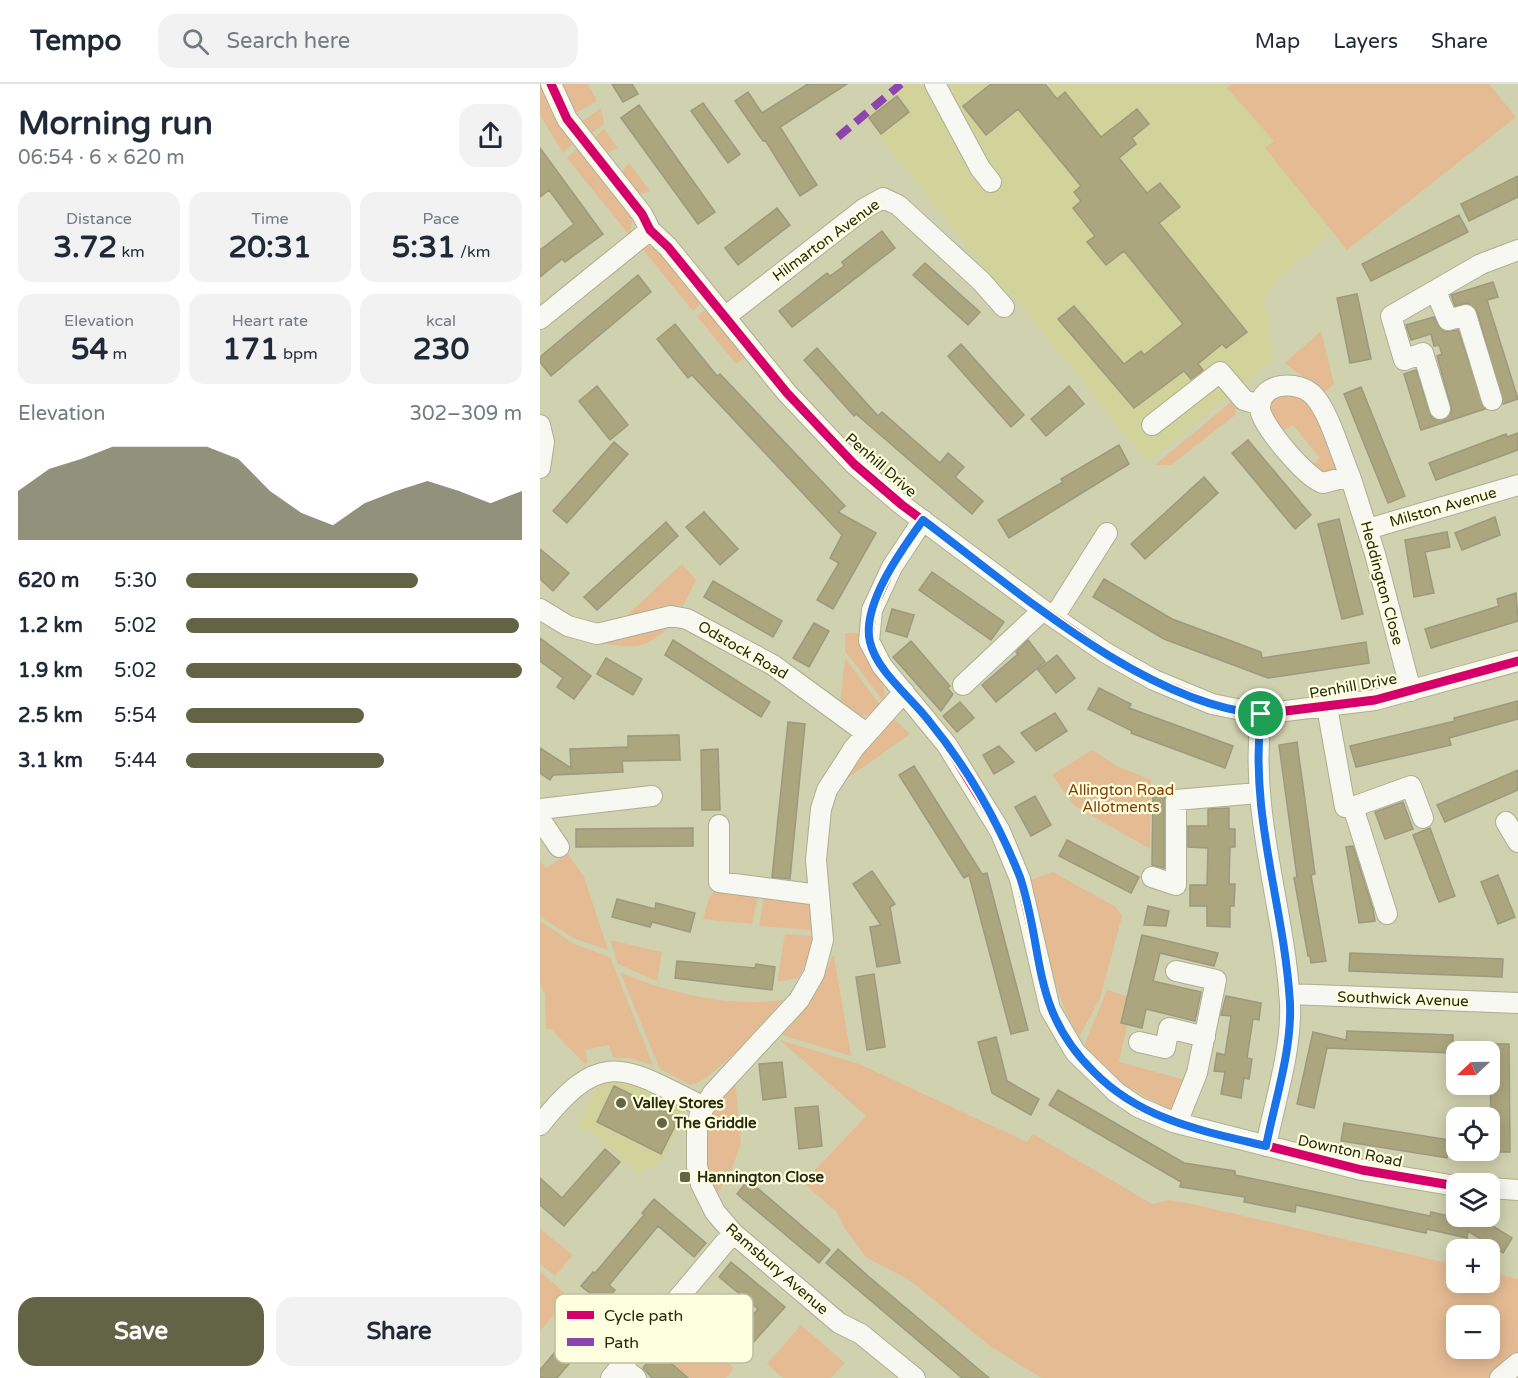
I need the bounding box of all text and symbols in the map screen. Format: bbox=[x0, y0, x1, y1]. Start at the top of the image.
search box bbox=[158, 14, 578, 68]
text: Tempo bbox=[30, 24, 122, 58]
icon: search bbox=[179, 25, 212, 58]
text: Search here bbox=[227, 28, 350, 54]
text: Map bbox=[1255, 29, 1300, 54]
text: Layers bbox=[1333, 29, 1398, 54]
text: Share bbox=[1431, 29, 1488, 54]
text: Morning run bbox=[18, 104, 213, 143]
button: share bbox=[459, 104, 522, 167]
text: 06:54 · 6 × 620 m bbox=[18, 146, 185, 170]
street label: Hilmarton Avenue bbox=[769, 195, 883, 285]
text: Distance bbox=[66, 209, 132, 229]
text: Time bbox=[251, 209, 289, 229]
text: Pace bbox=[423, 209, 459, 229]
text: 3.72 bbox=[53, 229, 117, 266]
text: 20:31 bbox=[228, 229, 312, 266]
text: 5:31 bbox=[392, 229, 456, 266]
text: km bbox=[117, 242, 145, 262]
text: /km bbox=[456, 242, 490, 262]
text: Elevation bbox=[64, 311, 134, 331]
text: Heart rate bbox=[232, 311, 308, 331]
text: kcal bbox=[426, 311, 456, 331]
text: 54 bbox=[71, 331, 108, 368]
text: 171 bbox=[222, 331, 279, 368]
text: 230 bbox=[413, 331, 469, 368]
text: m bbox=[108, 344, 127, 364]
text: bpm bbox=[279, 344, 318, 364]
text: Elevation bbox=[18, 402, 105, 426]
text: 302–309 m bbox=[409, 402, 522, 426]
street label: Penhill Drive bbox=[842, 429, 920, 501]
street label: Milston Avenue bbox=[1387, 483, 1499, 531]
street label: Heddington Close bbox=[1357, 519, 1407, 647]
text: 620 m bbox=[18, 569, 79, 593]
text: 5:30 bbox=[114, 569, 157, 593]
text: 1.2 km bbox=[18, 614, 83, 638]
text: 5:02 bbox=[114, 614, 157, 638]
street label: Odstock Road bbox=[695, 617, 791, 683]
text: 1.9 km bbox=[18, 659, 83, 683]
text: 5:02 bbox=[114, 659, 157, 683]
street label: Penhill Drive bbox=[1308, 669, 1398, 703]
pin bbox=[1235, 688, 1286, 739]
icon: arrive bbox=[1244, 697, 1277, 730]
text: 2.5 km bbox=[18, 704, 83, 728]
text: 5:54 bbox=[114, 704, 157, 728]
text: 3.1 km bbox=[18, 749, 83, 773]
text: 5:44 bbox=[114, 749, 157, 773]
park label: Allington Road Allotments bbox=[1068, 781, 1174, 816]
street label: Southwick Avenue bbox=[1337, 988, 1469, 1010]
north arrow bbox=[1446, 1041, 1500, 1095]
map controls bbox=[1446, 1041, 1500, 1359]
place label: Valley Stores bbox=[633, 1094, 724, 1113]
marker: Valley Stores bbox=[614, 1096, 628, 1110]
button: locate bbox=[1446, 1107, 1500, 1161]
place label: The Griddle bbox=[673, 1114, 757, 1132]
marker: The Griddle bbox=[655, 1116, 669, 1130]
street label: Downton Road bbox=[1296, 1131, 1404, 1171]
place label: Hannington Close bbox=[697, 1168, 825, 1187]
marker: Hannington Close bbox=[678, 1170, 692, 1184]
button: layers bbox=[1446, 1173, 1500, 1227]
street label: Ramsbury Avenue bbox=[722, 1220, 832, 1318]
button: + bbox=[1446, 1239, 1500, 1293]
legend bbox=[555, 1294, 753, 1363]
button: Save bbox=[18, 1297, 264, 1366]
button: Share bbox=[276, 1297, 522, 1366]
button: − bbox=[1446, 1305, 1500, 1359]
text: Cycle path bbox=[604, 1306, 683, 1326]
text: Path bbox=[604, 1333, 639, 1353]

